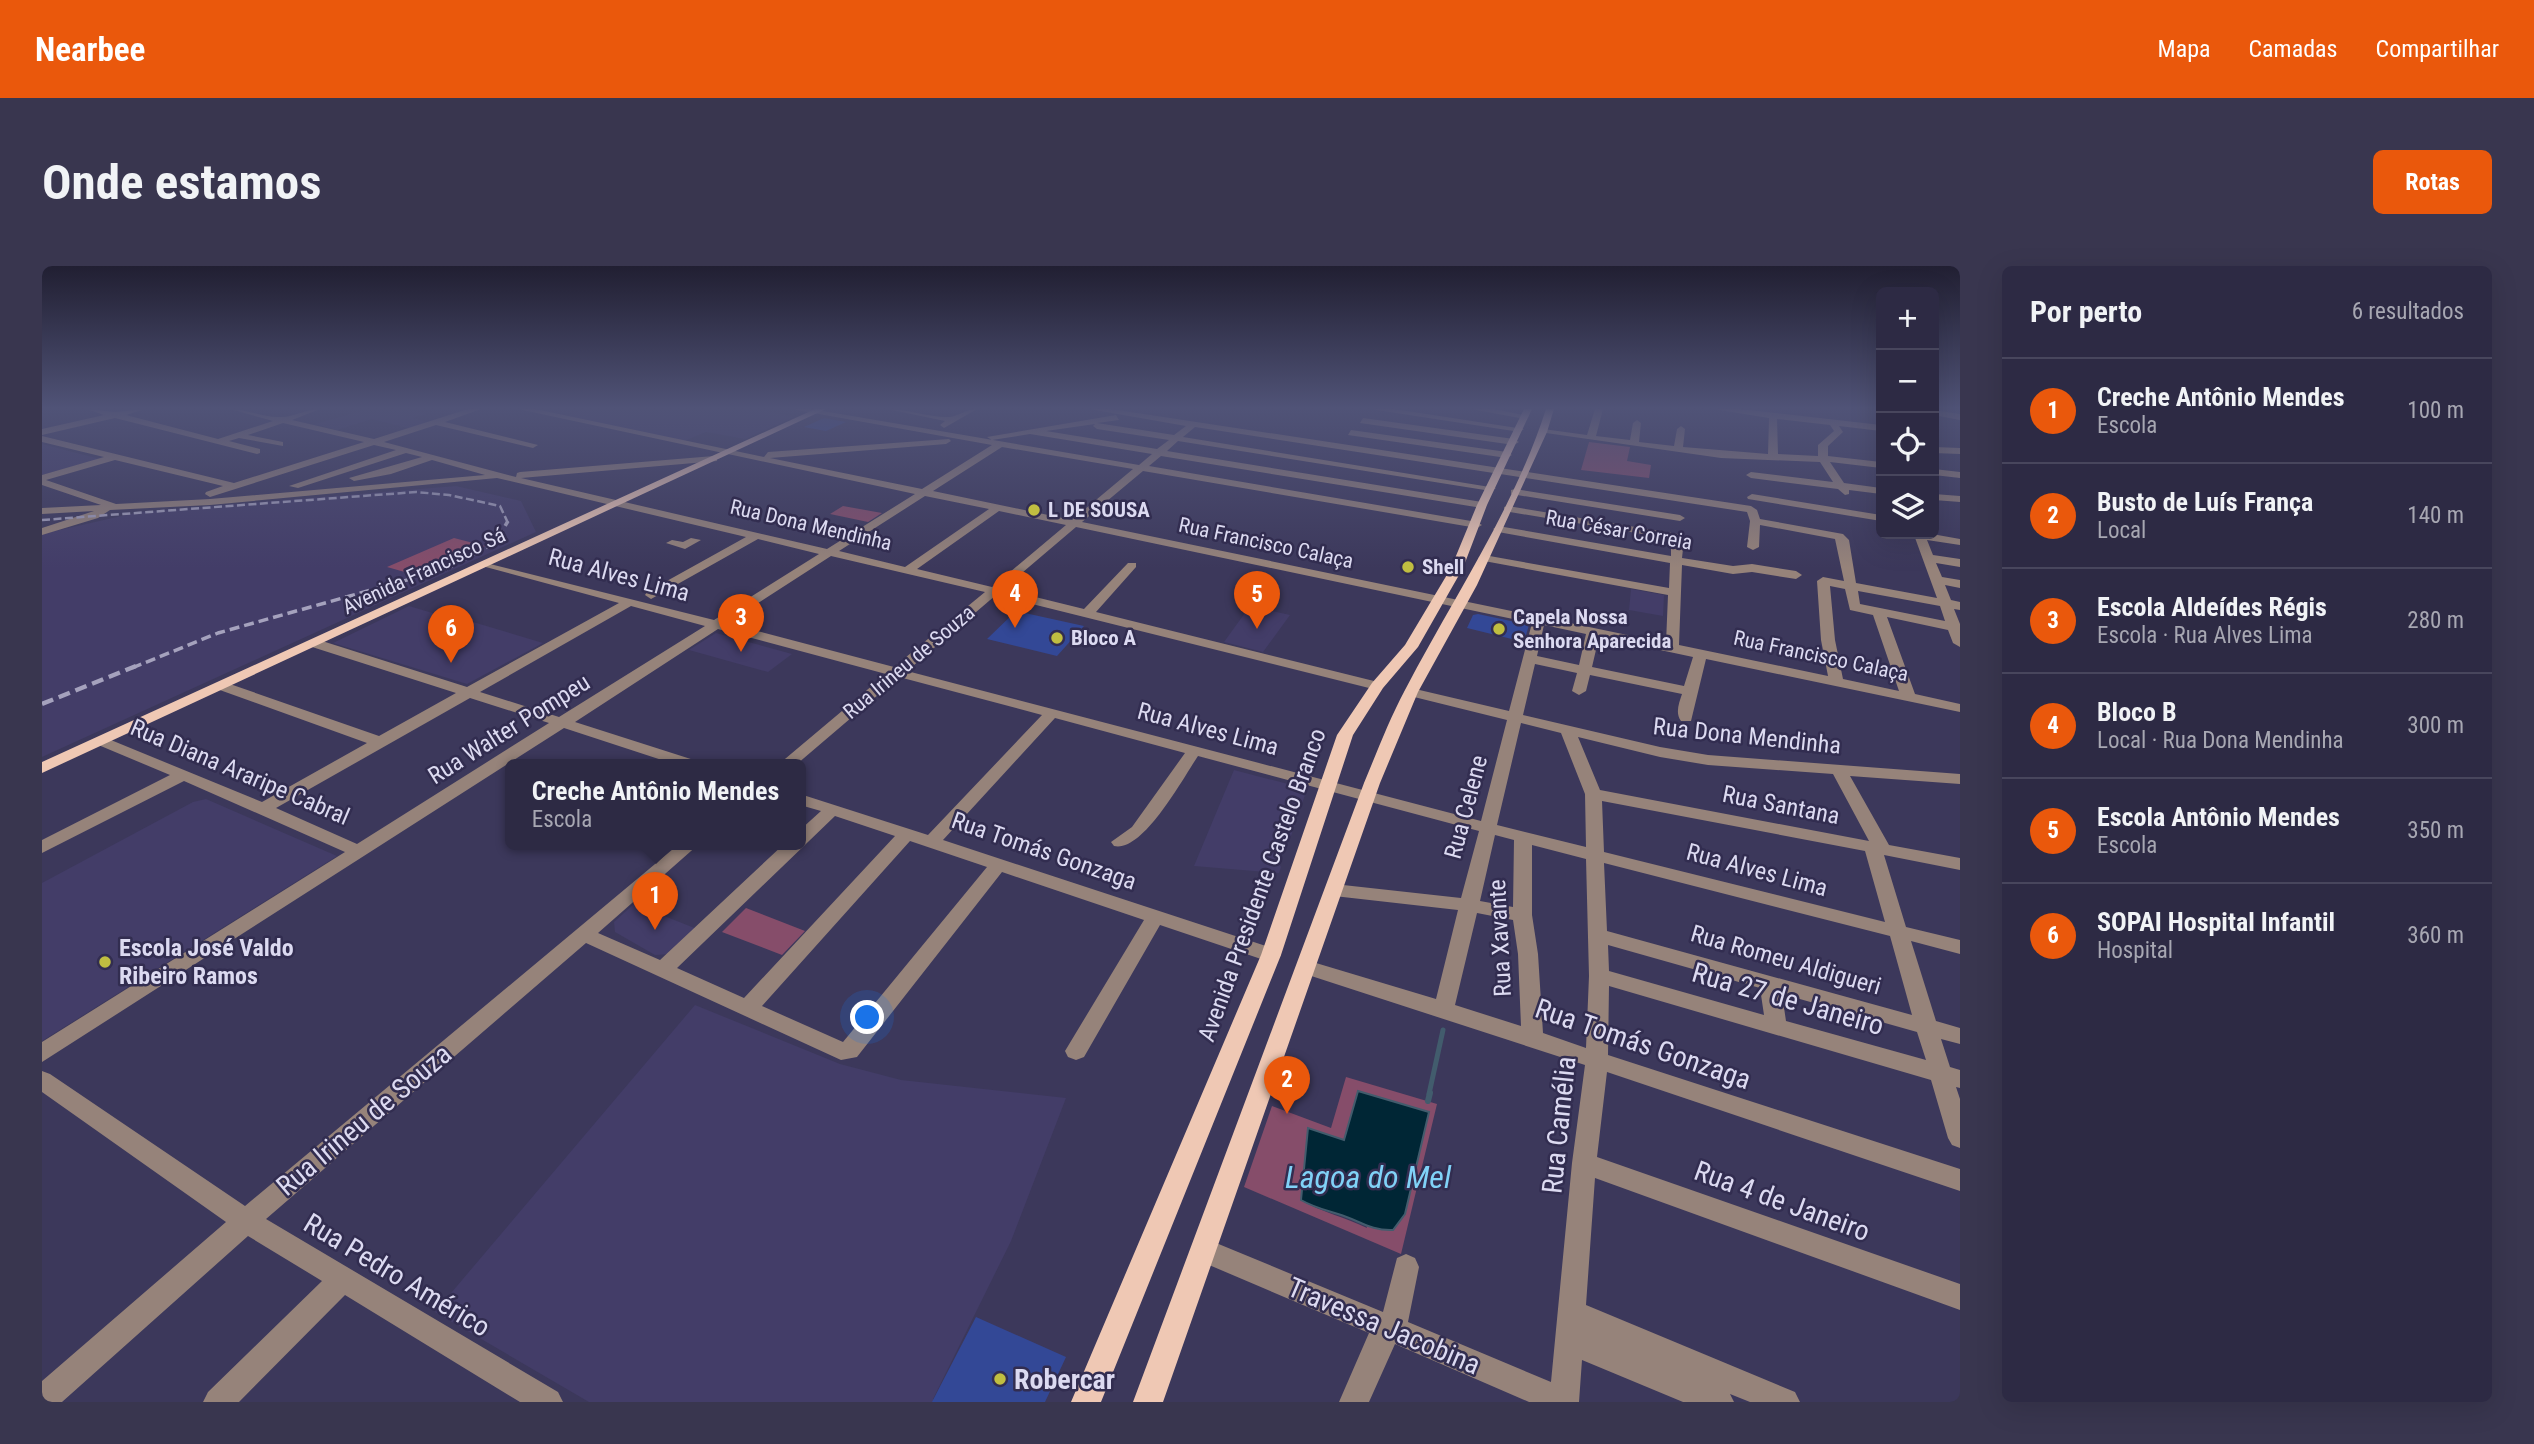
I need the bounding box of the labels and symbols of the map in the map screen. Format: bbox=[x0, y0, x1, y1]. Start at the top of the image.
street label: Rua Dona Mendinha bbox=[728, 495, 894, 555]
place label: L DE SOUSA bbox=[1048, 498, 1150, 522]
marker: L DE SOUSA bbox=[1026, 502, 1042, 518]
street label: Rua César Correia bbox=[1544, 505, 1694, 555]
street label: Rua Francisco Calaça bbox=[1176, 513, 1356, 573]
street label: Avenida Francisco Sá bbox=[339, 523, 509, 619]
street label: Rua Alves Lima bbox=[545, 543, 693, 607]
place label: Shell bbox=[1422, 555, 1464, 579]
marker: Shell bbox=[1400, 559, 1416, 575]
pin: 4 bbox=[992, 570, 1038, 628]
pin: 5 bbox=[1234, 571, 1280, 629]
pin: 3 bbox=[718, 594, 764, 652]
street label: Rua Irineu de Souza bbox=[839, 600, 979, 724]
pin: 6 bbox=[428, 605, 474, 663]
place label: Capela Nossa Senhora Aparecida bbox=[1513, 605, 1671, 653]
marker: Capela Nossa Senhora Aparecida bbox=[1491, 621, 1507, 637]
place label: Bloco A bbox=[1071, 626, 1136, 650]
street label: Rua Francisco Calaça bbox=[1731, 626, 1911, 686]
marker: Bloco A bbox=[1049, 630, 1065, 646]
street label: Rua Walter Pompeu bbox=[423, 668, 595, 790]
street label: Rua Alves Lima bbox=[1134, 697, 1282, 761]
street label: Rua Dona Mendinha bbox=[1652, 712, 1842, 760]
street label: Rua Diana Araripe Cabral bbox=[126, 713, 354, 831]
street label: Avenida Presidente Castelo Branco bbox=[1192, 725, 1332, 1045]
street label: Rua Celene bbox=[1439, 752, 1493, 862]
street label: Rua Santana bbox=[1720, 780, 1842, 830]
street label: Rua Tomás Gonzaga bbox=[948, 806, 1140, 896]
street label: Rua Alves Lima bbox=[1683, 838, 1831, 902]
pin: 1 bbox=[632, 872, 678, 930]
street label: Rua Xavante bbox=[1483, 879, 1517, 997]
street label: Rua Romeu Aldigueri bbox=[1688, 919, 1884, 1001]
place label: Escola José Valdo Ribeiro Ramos bbox=[119, 934, 294, 990]
marker: Escola José Valdo Ribeiro Ramos bbox=[97, 954, 113, 970]
street label: Rua 27 de Janeiro bbox=[1688, 956, 1888, 1042]
street label: Rua Tomás Gonzaga bbox=[1531, 992, 1755, 1096]
your location bbox=[850, 1000, 884, 1034]
street label: Rua Irineu de Souza bbox=[270, 1037, 458, 1203]
street label: Rua Camélia bbox=[1535, 1055, 1583, 1195]
pin: 2 bbox=[1264, 1056, 1310, 1114]
street label: Rua 4 de Janeiro bbox=[1690, 1154, 1874, 1248]
water label: Lagoa do Mel bbox=[1285, 1158, 1452, 1196]
street label: Rua Pedro Américo bbox=[298, 1206, 496, 1344]
street label: Travessa Jacobina bbox=[1283, 1271, 1485, 1381]
place label: Robercar bbox=[1014, 1363, 1115, 1396]
marker: Robercar bbox=[992, 1371, 1008, 1387]

